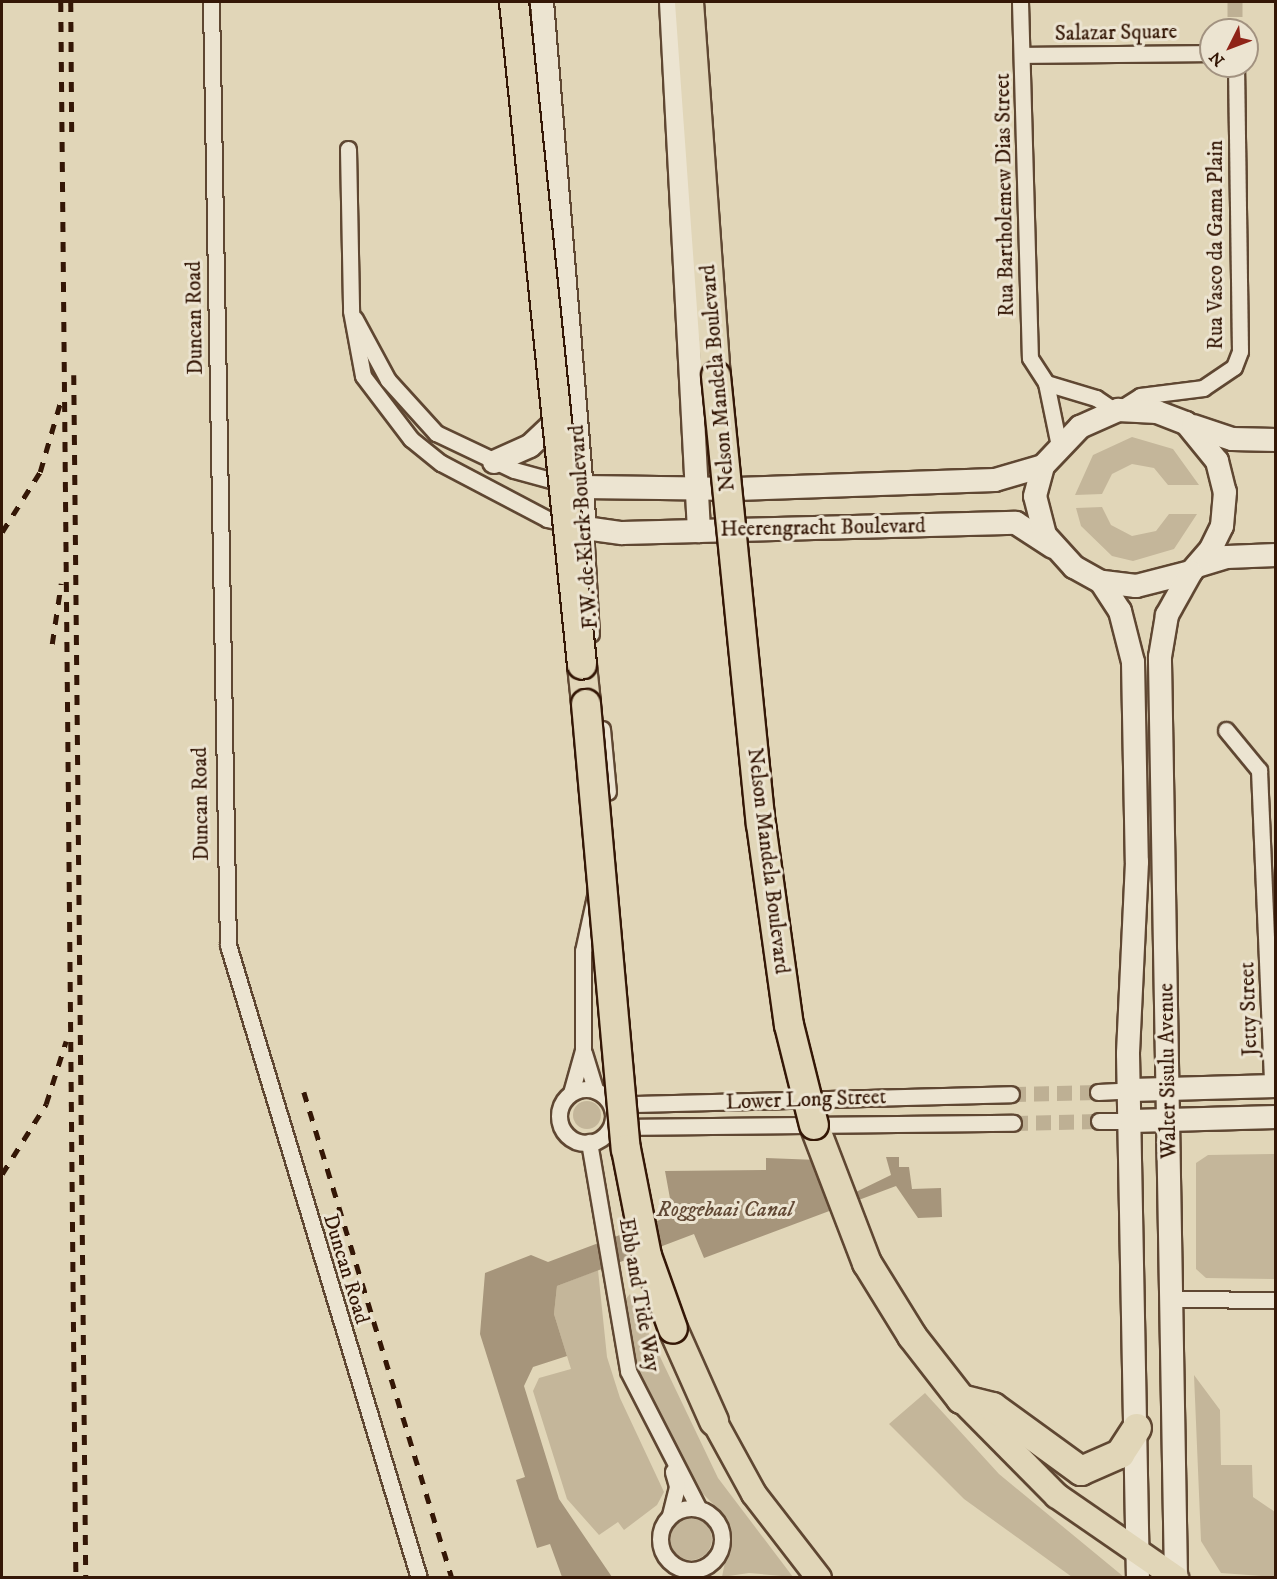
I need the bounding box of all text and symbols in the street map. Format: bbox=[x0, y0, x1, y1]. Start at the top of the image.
north arrow bbox=[1199, 18, 1259, 78]
street label: Salazar Square bbox=[1055, 19, 1177, 47]
text: N bbox=[1205, 47, 1229, 70]
street label: Rua Bartholemew Dias Street bbox=[990, 73, 1020, 317]
street label: Rua Vasco da Gama Plain bbox=[1203, 140, 1229, 350]
street label: Duncan Road bbox=[181, 261, 209, 375]
street label: Nelson Mandela Boulevard bbox=[696, 264, 740, 492]
street label: F.W. de Klerk Boulevard bbox=[564, 424, 604, 630]
street label: Heerengracht Boulevard bbox=[720, 514, 926, 542]
street label: Duncan Road bbox=[187, 747, 215, 861]
street label: Nelson Mandela Boulevard bbox=[742, 747, 794, 975]
street label: Jetty Street bbox=[1235, 961, 1263, 1057]
street label: Walter Sisulu Avenue bbox=[1154, 983, 1182, 1159]
street label: Lower Long Street bbox=[725, 1085, 887, 1115]
water label: Roggebaai Canal bbox=[657, 1197, 793, 1223]
street label: Duncan Road bbox=[317, 1211, 375, 1327]
street label: Ebb and Tide Way bbox=[613, 1216, 665, 1374]

